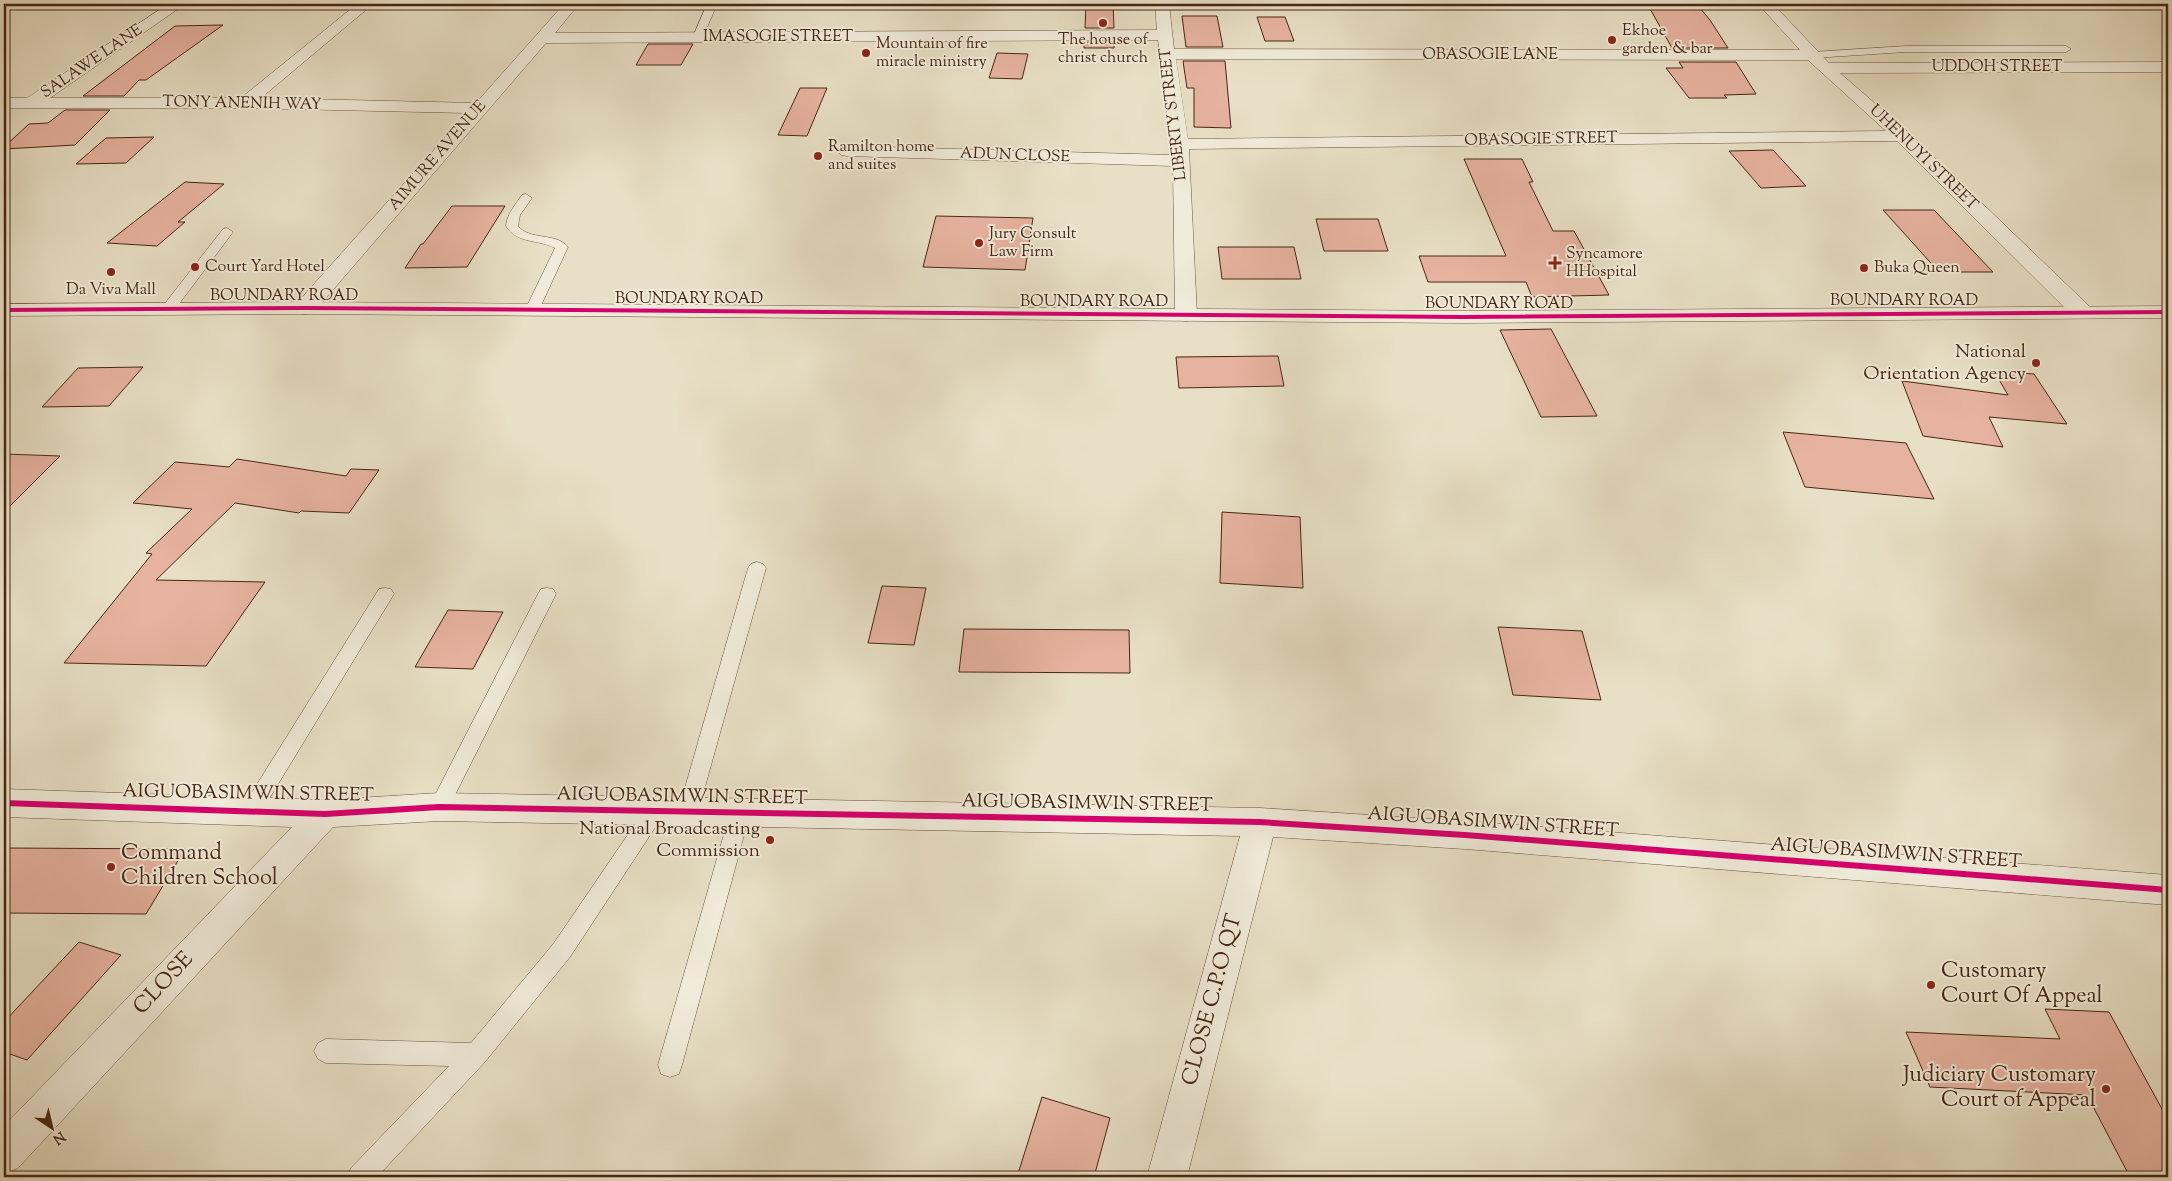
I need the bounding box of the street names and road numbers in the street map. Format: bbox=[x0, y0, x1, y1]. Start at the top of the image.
street label: SALAWE LANE bbox=[36, 19, 148, 105]
street label: IMASOGIE STREET bbox=[703, 26, 853, 49]
street label: OBASOGIE LANE bbox=[1422, 44, 1558, 67]
street label: LIBERTY STREET bbox=[1154, 46, 1194, 182]
street label: UDDOH STREET bbox=[1932, 56, 2062, 79]
street label: TONY ANENIH WAY bbox=[162, 91, 322, 117]
street label: AIMURE AVENUE bbox=[384, 96, 493, 216]
street label: UHENUYI STREET bbox=[1863, 100, 1983, 216]
street label: OBASOGIE STREET bbox=[1464, 127, 1618, 153]
street label: ADUN CLOSE bbox=[959, 143, 1071, 169]
street label: BOUNDARY ROAD bbox=[210, 285, 358, 308]
street label: BOUNDARY ROAD bbox=[615, 288, 763, 311]
street label: BOUNDARY ROAD bbox=[1830, 290, 1978, 313]
street label: BOUNDARY ROAD bbox=[1020, 291, 1168, 314]
street label: BOUNDARY ROAD bbox=[1425, 293, 1573, 316]
street label: AIGUOBASIMWIN STREET bbox=[122, 778, 374, 810]
street label: AIGUOBASIMWIN STREET bbox=[556, 781, 808, 813]
street label: AIGUOBASIMWIN STREET bbox=[961, 788, 1213, 820]
street label: AIGUOBASIMWIN STREET bbox=[1367, 801, 1619, 845]
street label: AIGUOBASIMWIN STREET bbox=[1770, 832, 2022, 876]
street label: CLOSE C.P.O QT bbox=[1175, 910, 1251, 1089]
street label: CLOSE bbox=[126, 945, 202, 1023]

